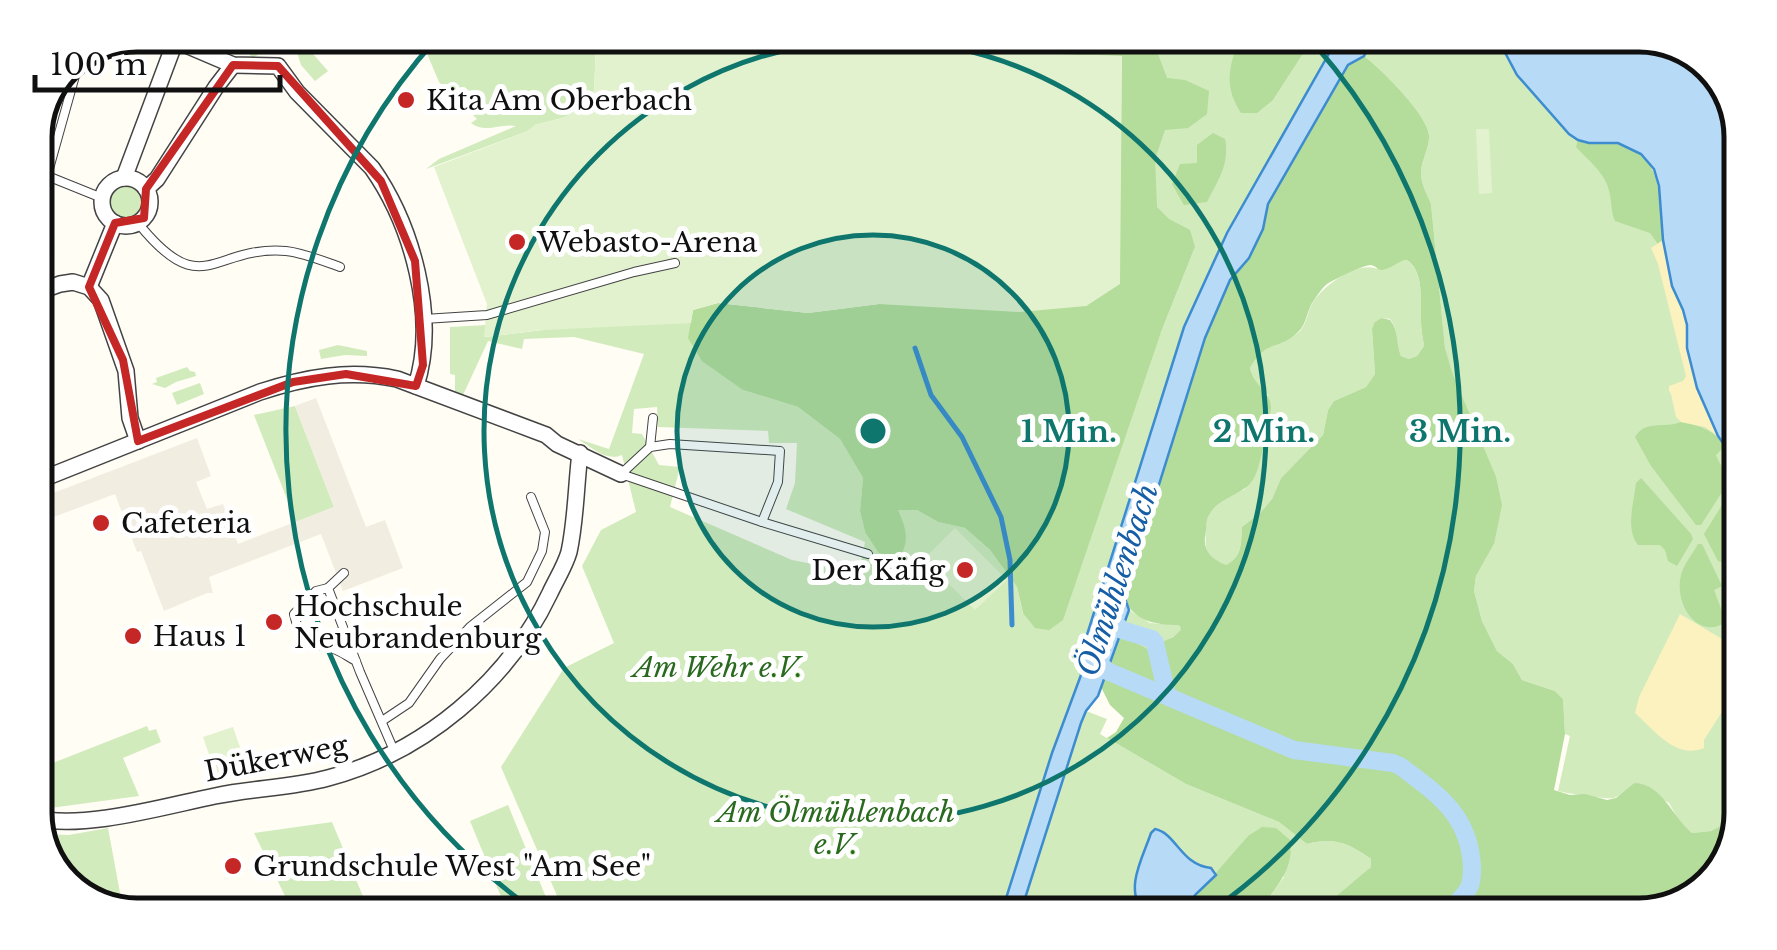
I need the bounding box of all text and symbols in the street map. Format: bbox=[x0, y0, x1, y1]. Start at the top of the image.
scale bar bbox=[35, 30, 280, 92]
text: 100 m bbox=[50, 46, 147, 83]
place label: Kita Am Oberbach bbox=[426, 83, 692, 118]
marker: Kita Am Oberbach bbox=[395, 89, 417, 111]
place label: Webasto-Arena bbox=[536, 225, 758, 260]
marker: Webasto-Arena bbox=[506, 231, 528, 253]
centre of rings bbox=[855, 413, 891, 449]
text: 1 Min. bbox=[1021, 413, 1117, 450]
text: 2 Min. bbox=[1213, 413, 1315, 450]
text: 3 Min. bbox=[1409, 413, 1511, 450]
water label: Ölmühlenbach bbox=[1069, 479, 1166, 681]
place label: Cafeteria bbox=[121, 506, 252, 541]
marker: Cafeteria bbox=[90, 512, 112, 534]
place label: Der Käfig bbox=[811, 553, 946, 588]
marker: Der Käfig bbox=[954, 559, 976, 581]
place label: Hochschule Neubrandenburg bbox=[294, 589, 542, 656]
marker: Hochschule Neubrandenburg bbox=[263, 611, 285, 633]
place label: Haus 1 bbox=[153, 619, 246, 654]
marker: Haus 1 bbox=[122, 625, 144, 647]
park label: Am Wehr e.V. bbox=[629, 650, 804, 685]
street label: Dükerweg bbox=[201, 727, 352, 790]
park label: Am Ölmühlenbach e.V. bbox=[713, 795, 955, 862]
place label: Grundschule West "Am See" bbox=[253, 849, 651, 884]
marker: Grundschule West "Am See" bbox=[222, 855, 244, 877]

